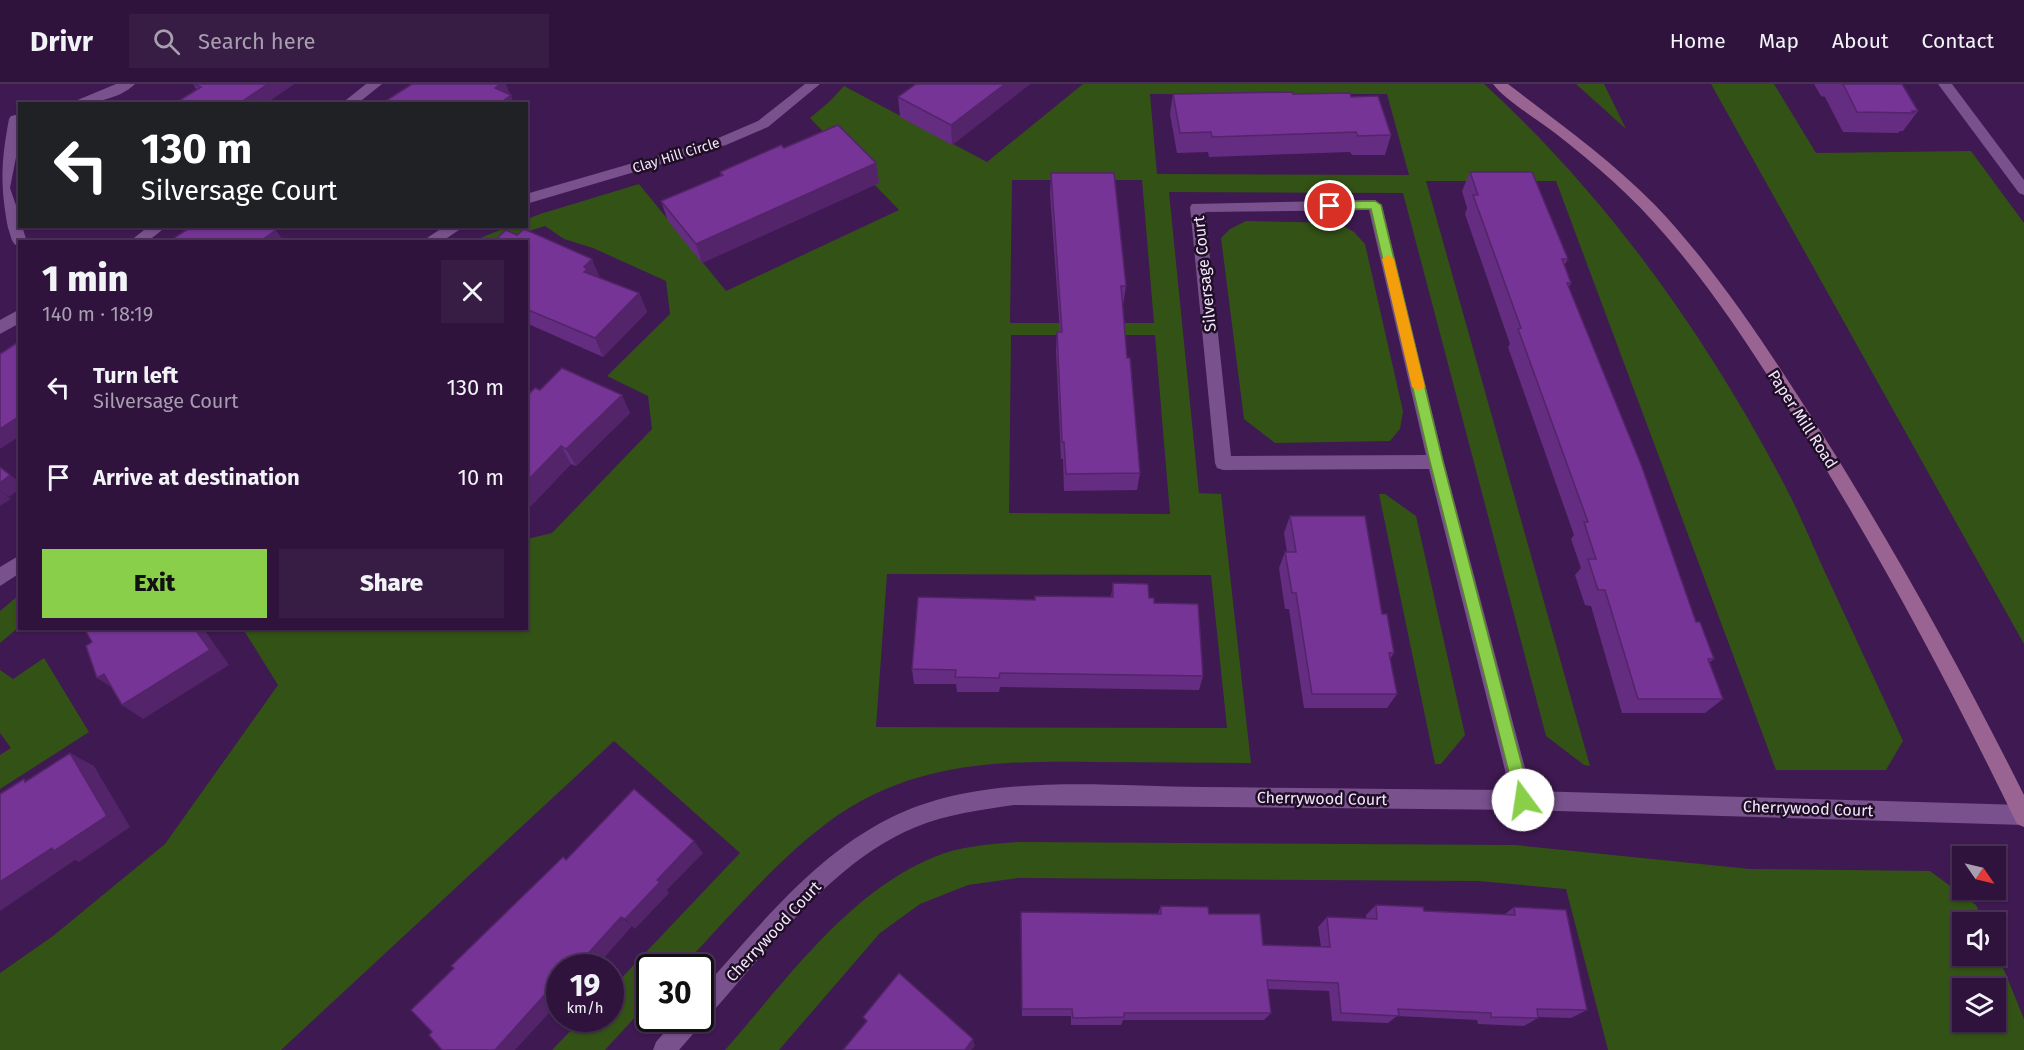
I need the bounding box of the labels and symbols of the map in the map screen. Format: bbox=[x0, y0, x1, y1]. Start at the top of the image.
street label: Clay Hill Circle bbox=[631, 134, 722, 177]
pin bbox=[1304, 180, 1355, 231]
street label: Silversage Court bbox=[1189, 215, 1220, 333]
street label: Paper Mill Road bbox=[1764, 367, 1841, 472]
position arrow bbox=[1491, 768, 1555, 832]
street label: Cherrywood Court bbox=[1257, 788, 1388, 809]
street label: Cherrywood Court bbox=[1743, 797, 1874, 820]
north arrow bbox=[1952, 846, 2006, 900]
street label: Cherrywood Court bbox=[722, 877, 825, 985]
speed limit sign: 30 bbox=[636, 954, 714, 1032]

